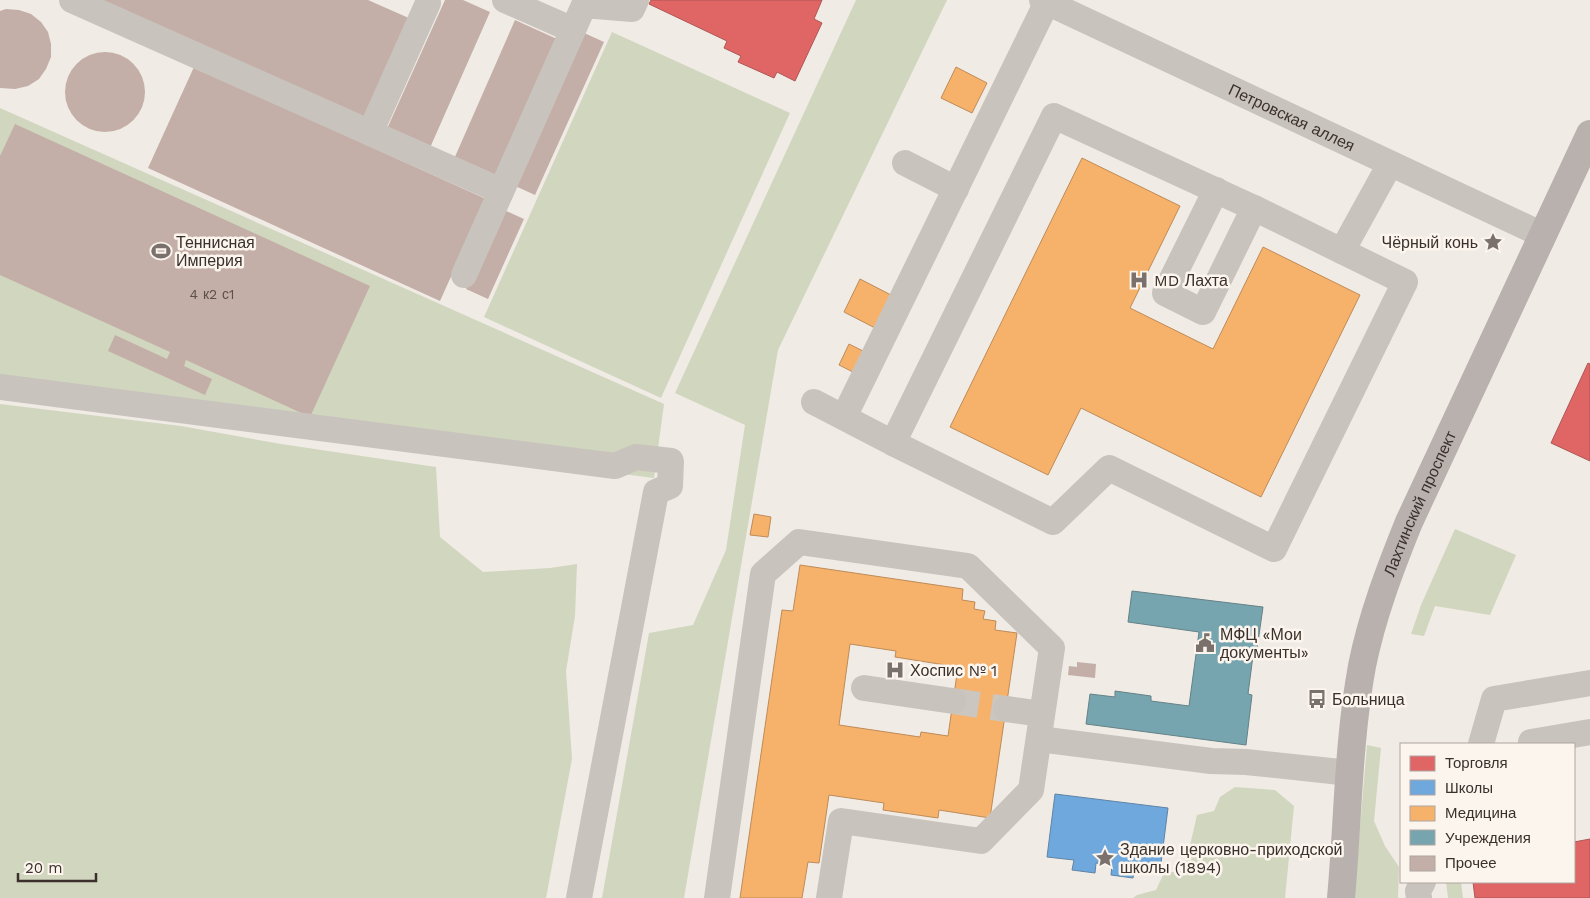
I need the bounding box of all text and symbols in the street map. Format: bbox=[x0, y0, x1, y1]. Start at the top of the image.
street label: Петровская аллея bbox=[1226, 80, 1358, 155]
place icon: Чёрный конь bbox=[1482, 231, 1504, 253]
place label: Теннисная Империя bbox=[176, 233, 255, 270]
place label: Чёрный конь bbox=[1382, 233, 1478, 252]
sports icon: Теннисная Империя bbox=[150, 240, 172, 262]
hospital icon: MD Лахта bbox=[1128, 269, 1150, 291]
place label: MD Лахта bbox=[1154, 271, 1228, 290]
house number: 4 к2 с1 bbox=[190, 286, 234, 302]
street label: Лахтинский проспект bbox=[1379, 427, 1460, 579]
place label: МФЦ «Мои документы» bbox=[1220, 625, 1309, 662]
public building icon: МФЦ «Мои документы» bbox=[1194, 632, 1216, 654]
hospital icon: Хоспис № 1 bbox=[884, 659, 906, 681]
place label: Хоспис № 1 bbox=[910, 661, 997, 680]
bus stop icon: Больница bbox=[1306, 688, 1328, 710]
place label: Больница bbox=[1332, 690, 1405, 709]
legend bbox=[1400, 743, 1575, 883]
text: Торговля bbox=[1445, 754, 1508, 772]
text: Школы bbox=[1445, 779, 1493, 797]
text: Медицина bbox=[1445, 804, 1517, 822]
text: Учреждения bbox=[1445, 829, 1531, 847]
place label: Здание церковно-приходской школы (1894) bbox=[1120, 840, 1343, 877]
place icon: Здание церковно-приходской школы (1894) bbox=[1094, 847, 1116, 869]
scale bar bbox=[18, 850, 95, 882]
text: Прочее bbox=[1445, 854, 1497, 872]
text: 20 m bbox=[25, 859, 63, 877]

